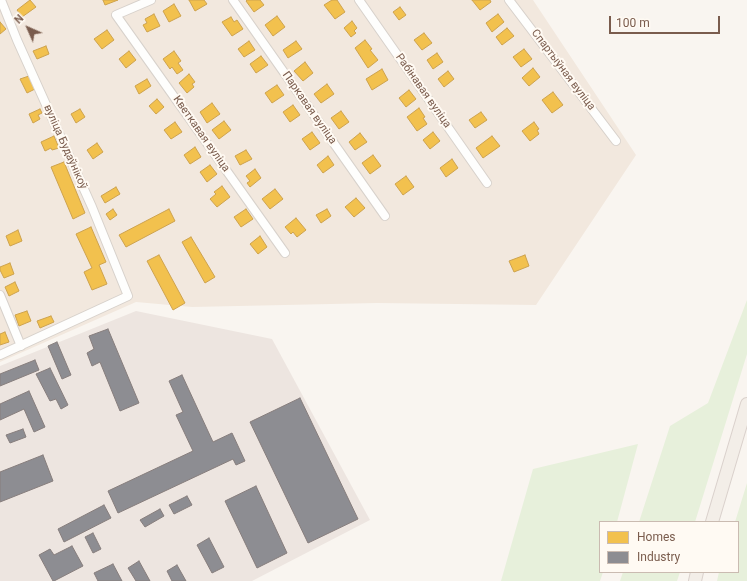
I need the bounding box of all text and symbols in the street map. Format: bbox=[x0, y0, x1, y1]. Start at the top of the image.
north arrow bbox=[8, 8, 48, 48]
scale bar bbox=[611, 8, 722, 34]
text: N bbox=[12, 12, 26, 27]
text: 100 m bbox=[616, 16, 650, 30]
street label: Спартыўная вуліца bbox=[528, 27, 598, 113]
street label: Рабінавая вуліца bbox=[392, 51, 454, 131]
street label: Паркавая вуліца bbox=[279, 69, 339, 147]
street label: Кветкавая вуліца bbox=[170, 93, 232, 175]
street label: вуліца Будаўнікоў bbox=[40, 103, 90, 191]
legend bbox=[599, 521, 739, 573]
text: Homes bbox=[637, 530, 675, 544]
text: Industry bbox=[637, 550, 680, 564]

